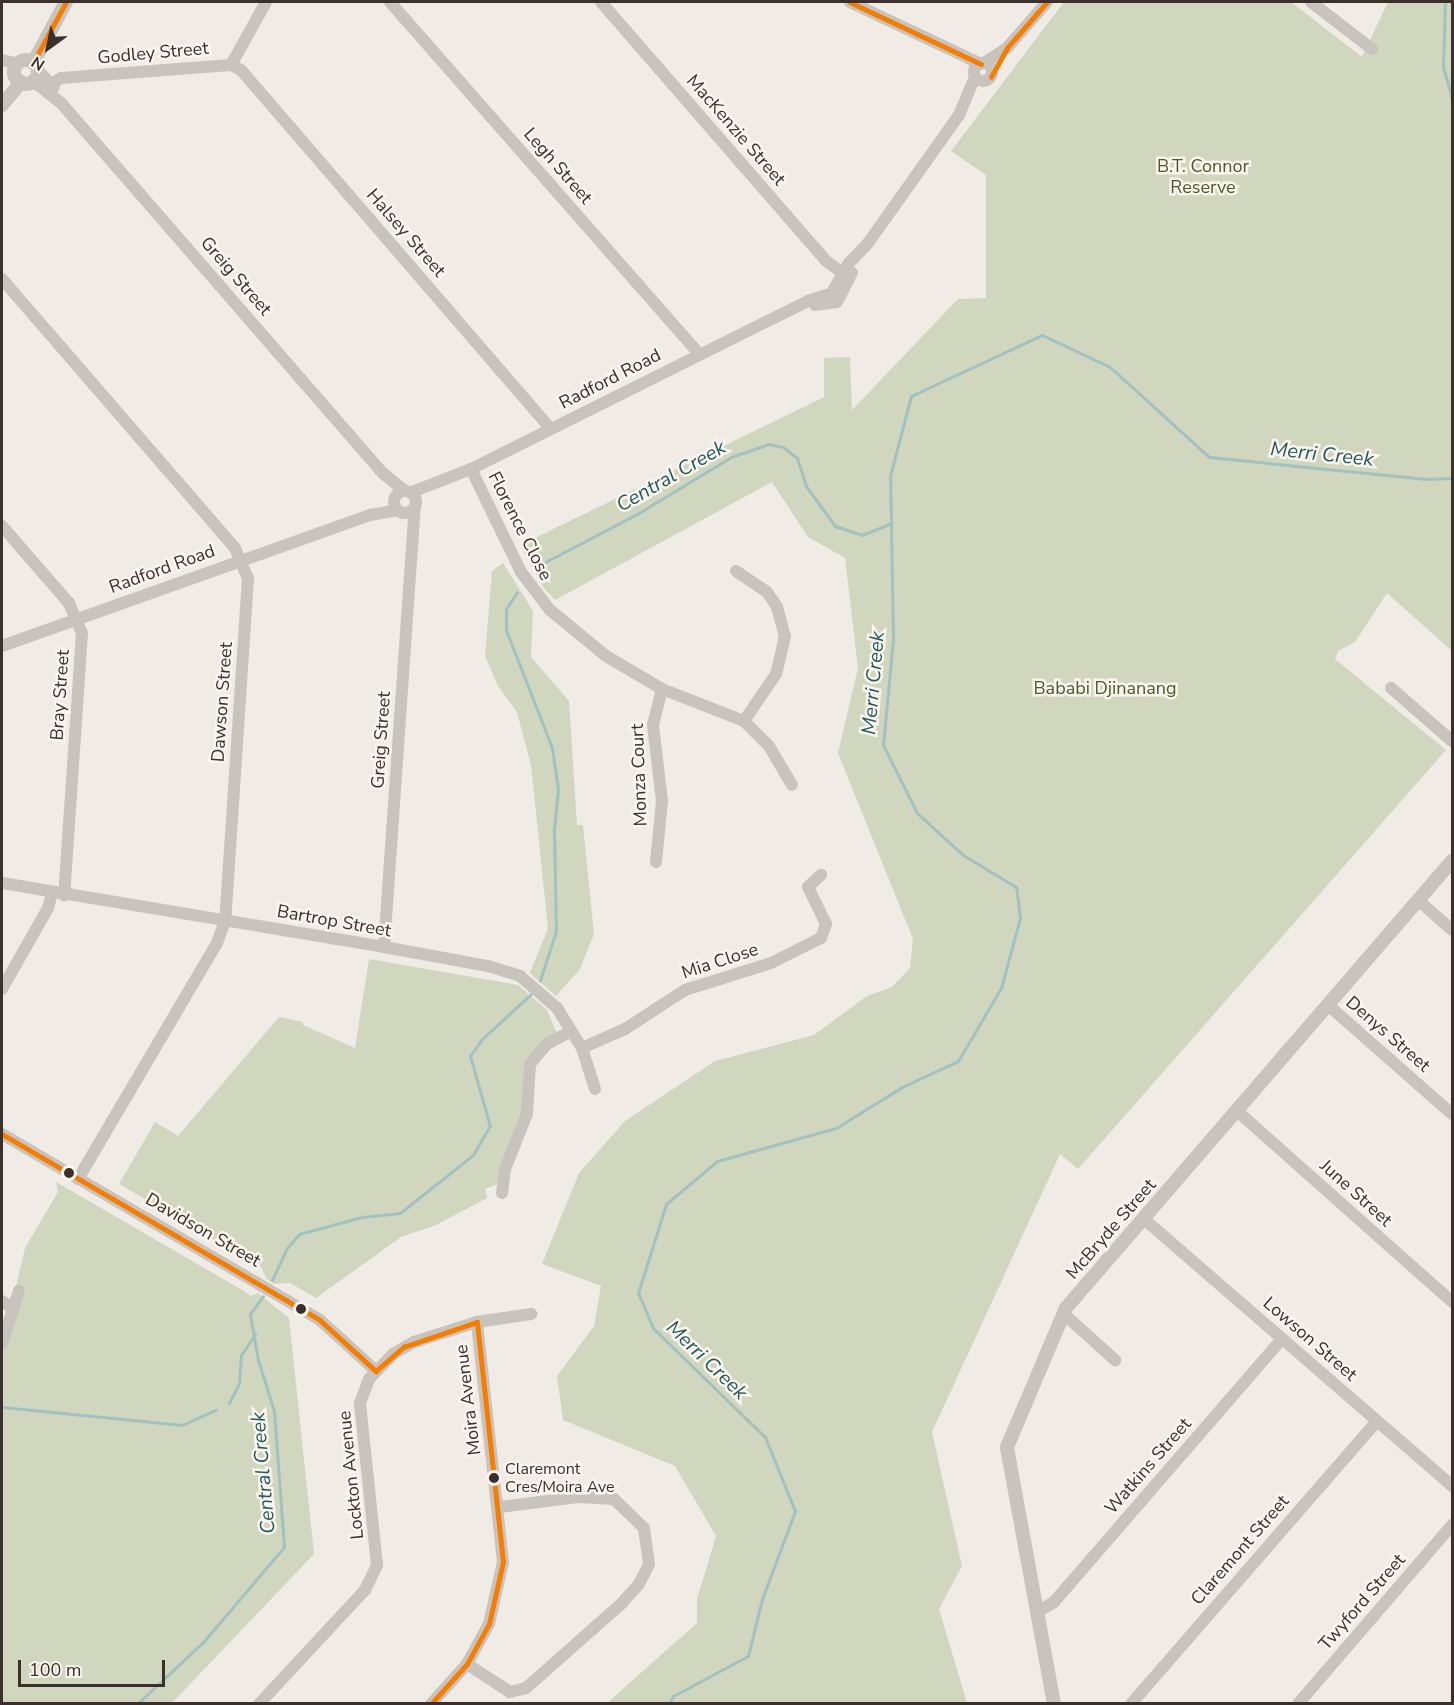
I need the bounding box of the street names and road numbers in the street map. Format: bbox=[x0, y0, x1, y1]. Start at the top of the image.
street label: Godley Street bbox=[97, 37, 209, 69]
street label: MacKenzie Street bbox=[682, 70, 790, 190]
street label: Legh Street bbox=[519, 124, 597, 208]
street label: Halsey Street bbox=[362, 185, 450, 281]
street label: Greig Street bbox=[196, 232, 276, 320]
street label: Radford Road bbox=[556, 344, 664, 414]
street label: Florence Close bbox=[483, 468, 557, 584]
street label: Radford Road bbox=[106, 540, 218, 598]
street label: Dawson Street bbox=[207, 641, 237, 763]
street label: Bray Street bbox=[46, 649, 74, 741]
street label: Greig Street bbox=[367, 691, 395, 789]
street label: Monza Court bbox=[626, 723, 652, 827]
street label: Bartrop Street bbox=[275, 900, 393, 942]
street label: Mia Close bbox=[679, 938, 761, 984]
street label: Denys Street bbox=[1341, 992, 1435, 1076]
street label: June Street bbox=[1316, 1155, 1396, 1231]
street label: McBryde Street bbox=[1062, 1174, 1160, 1284]
street label: Davidson Street bbox=[142, 1188, 264, 1272]
street label: Lowson Street bbox=[1259, 1292, 1361, 1386]
street label: Moira Avenue bbox=[450, 1343, 486, 1457]
street label: Lockton Avenue bbox=[334, 1410, 368, 1540]
street label: Watkins Street bbox=[1100, 1413, 1196, 1519]
street label: Claremont Street bbox=[1186, 1491, 1294, 1609]
street label: Twyford Street bbox=[1314, 1549, 1410, 1655]

